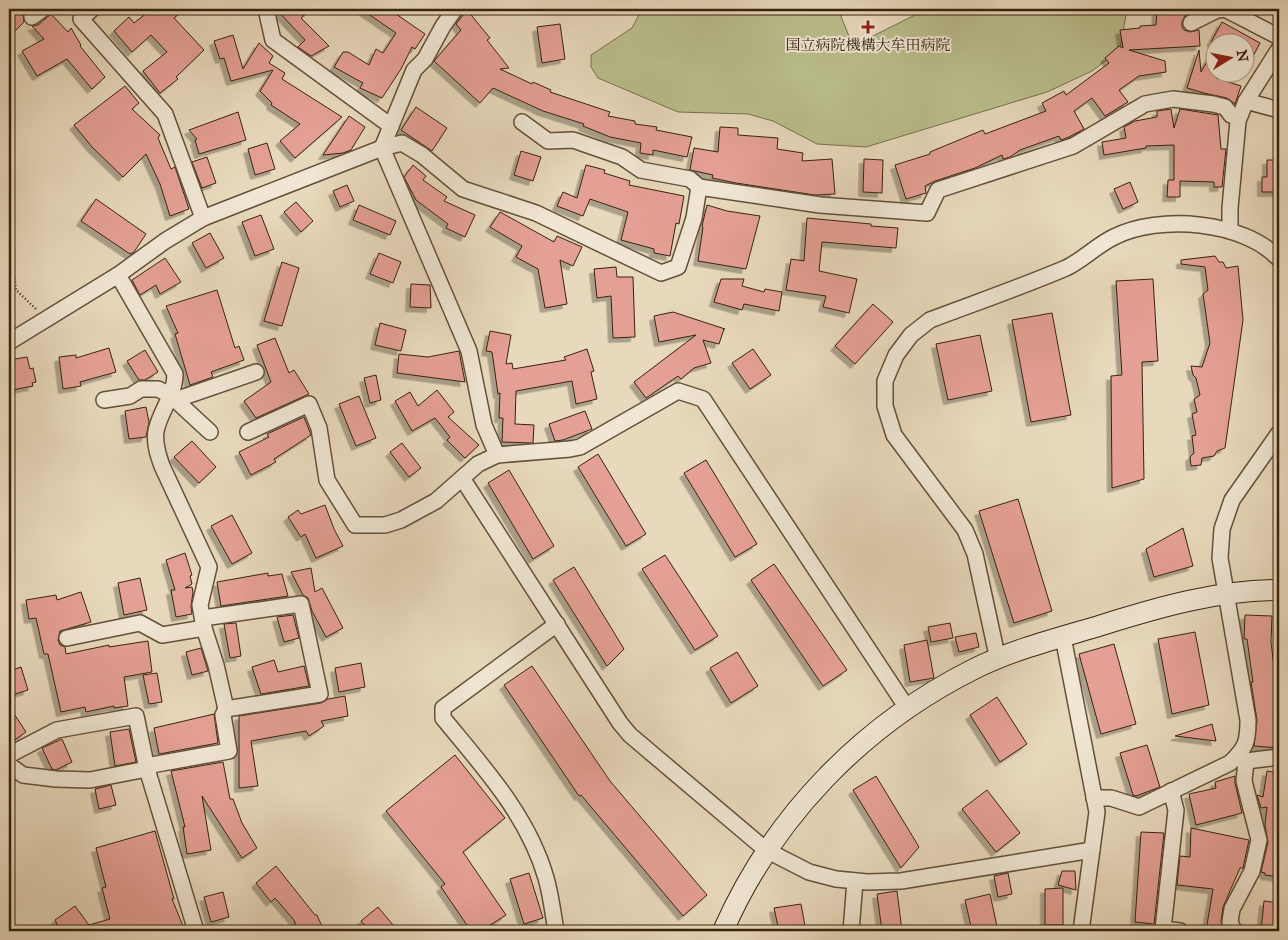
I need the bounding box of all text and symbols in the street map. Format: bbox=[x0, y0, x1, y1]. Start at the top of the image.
marker: 国立病院機構大牟田病院 bbox=[861, 20, 875, 34]
north arrow bbox=[1206, 32, 1256, 82]
place label: 国立病院機構大牟田病院 bbox=[785, 36, 951, 54]
text: N bbox=[1233, 49, 1252, 63]

